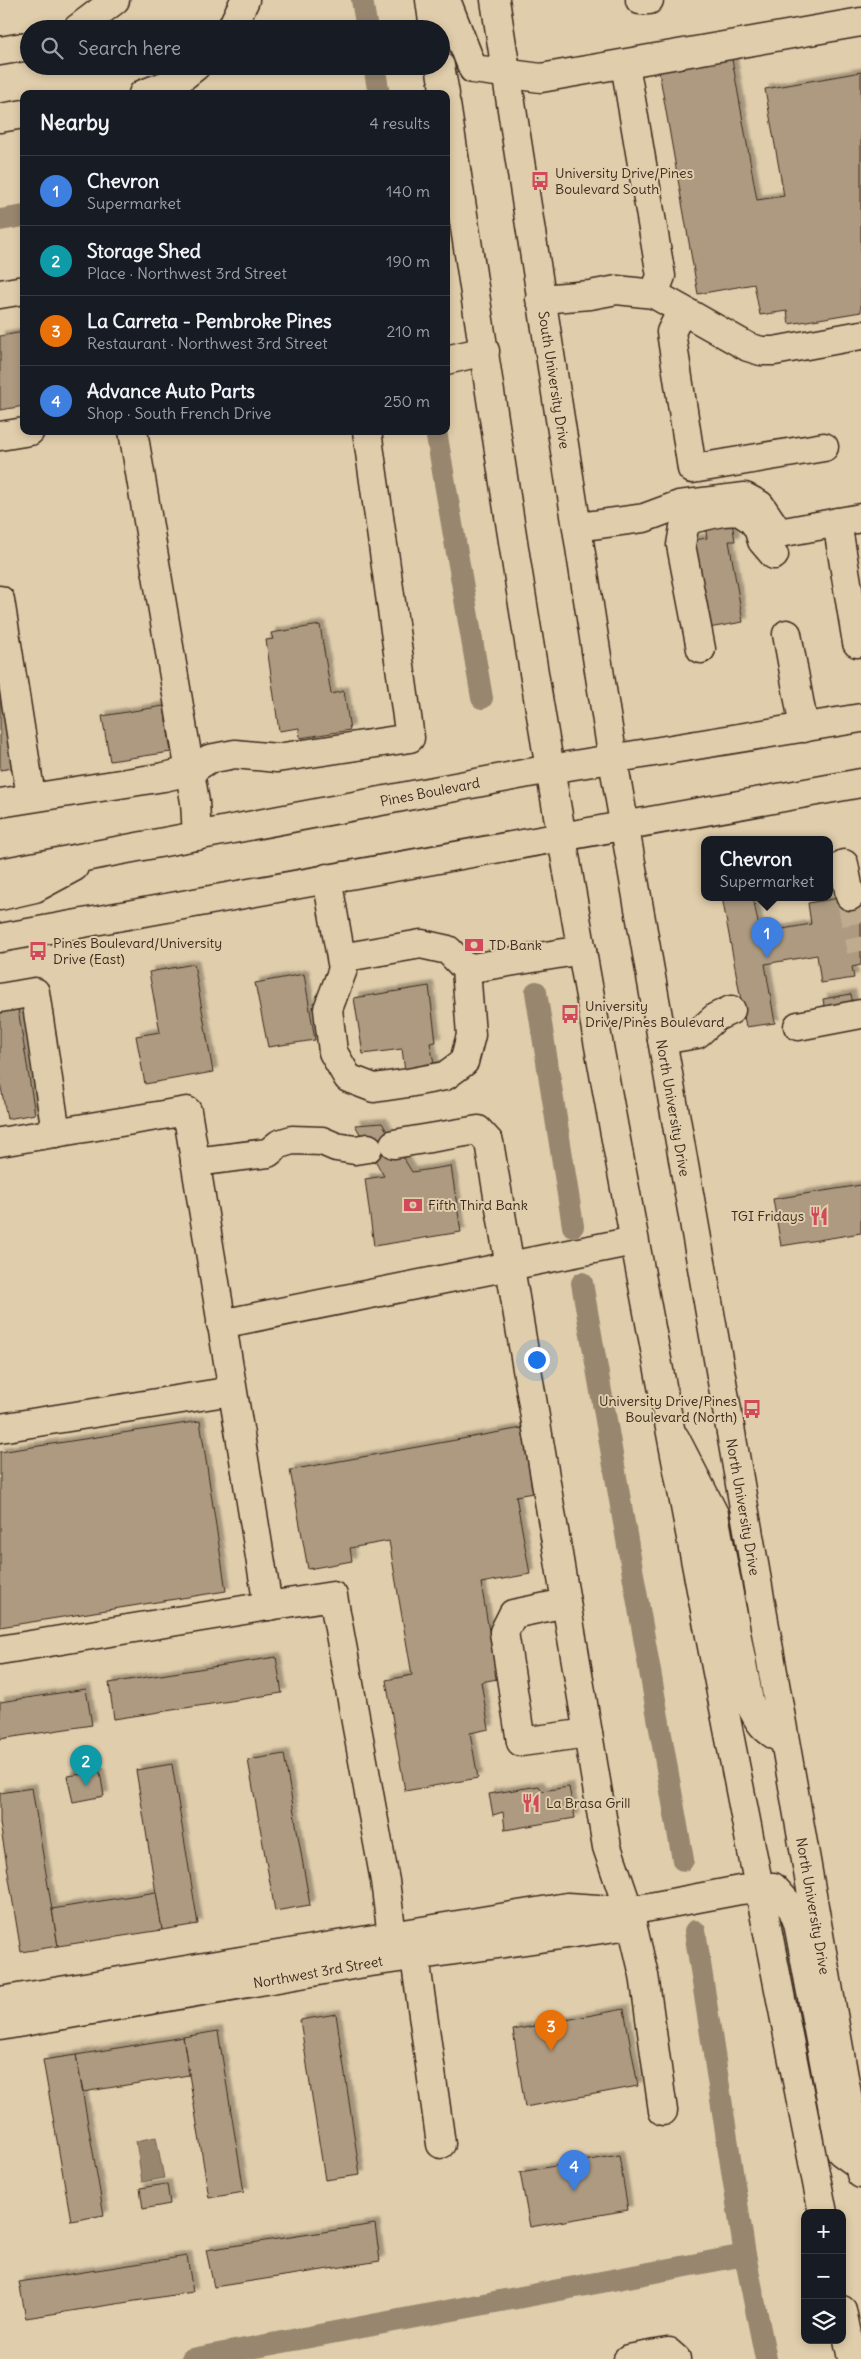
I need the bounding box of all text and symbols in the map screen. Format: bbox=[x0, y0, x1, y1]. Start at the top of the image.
search box bbox=[20, 20, 450, 75]
icon: search bbox=[38, 34, 66, 62]
text: Search here bbox=[78, 36, 181, 60]
text: Nearby bbox=[40, 109, 110, 136]
text: 4 results bbox=[369, 113, 430, 133]
place label: University Drive/Pines Boulevard South bbox=[555, 164, 693, 198]
text: Chevron bbox=[87, 169, 159, 193]
bus stop icon: University Drive/Pines Boulevard South bbox=[529, 170, 551, 192]
text: 1 bbox=[53, 181, 59, 201]
text: 140 m bbox=[386, 181, 430, 201]
text: Supermarket bbox=[87, 193, 181, 213]
text: Storage Shed bbox=[87, 239, 201, 263]
text: 2 bbox=[52, 251, 60, 271]
text: 190 m bbox=[386, 251, 430, 271]
text: Place · Northwest 3rd Street bbox=[87, 263, 287, 283]
text: La Carreta - Pembroke Pines bbox=[87, 309, 332, 333]
street label: South University Drive bbox=[534, 310, 574, 450]
text: 3 bbox=[51, 321, 61, 341]
text: 210 m bbox=[387, 321, 430, 341]
text: Restaurant · Northwest 3rd Street bbox=[87, 333, 328, 353]
text: Advance Auto Parts bbox=[87, 379, 255, 403]
text: 4 bbox=[51, 391, 61, 411]
text: 250 m bbox=[384, 391, 430, 411]
text: Shop · South French Drive bbox=[87, 403, 271, 423]
street label: Pines Boulevard bbox=[379, 773, 481, 811]
popup bbox=[701, 836, 833, 901]
text: Chevron bbox=[720, 847, 792, 871]
text: Supermarket bbox=[720, 871, 814, 891]
pin: 1 bbox=[751, 917, 783, 958]
place label: Pines Boulevard/University Drive (East) bbox=[53, 934, 222, 968]
bank icon: TD Bank bbox=[463, 934, 485, 956]
place label: TD Bank bbox=[489, 936, 542, 954]
bus stop icon: Pines Boulevard/University Drive (East) bbox=[27, 940, 49, 962]
place label: University Drive/Pines Boulevard bbox=[585, 997, 725, 1031]
bus stop icon: University Drive/Pines Boulevard bbox=[559, 1003, 581, 1025]
street label: North University Drive bbox=[652, 1038, 694, 1178]
bank icon: Fifth Third Bank bbox=[402, 1194, 424, 1216]
place label: Fifth Third Bank bbox=[428, 1196, 528, 1214]
restaurant icon: TGI Fridays bbox=[808, 1205, 830, 1227]
place label: TGI Fridays bbox=[731, 1207, 804, 1225]
your location bbox=[524, 1347, 550, 1373]
place label: University Drive/Pines Boulevard (North) bbox=[599, 1392, 737, 1426]
bus stop icon: University Drive/Pines Boulevard (North) bbox=[741, 1398, 763, 1420]
street label: North University Drive bbox=[722, 1437, 764, 1577]
pin: 2 bbox=[70, 1745, 102, 1786]
restaurant icon: La Brasa Grill bbox=[520, 1792, 542, 1814]
place label: La Brasa Grill bbox=[546, 1794, 631, 1812]
street label: North University Drive bbox=[792, 1836, 834, 1976]
street label: Northwest 3rd Street bbox=[252, 1952, 384, 1992]
pin: 3 bbox=[535, 2010, 567, 2051]
pin: 4 bbox=[558, 2150, 590, 2191]
map controls bbox=[801, 2209, 846, 2344]
button: + bbox=[801, 2209, 846, 2254]
button: − bbox=[801, 2254, 846, 2299]
button: layers bbox=[801, 2299, 846, 2344]

